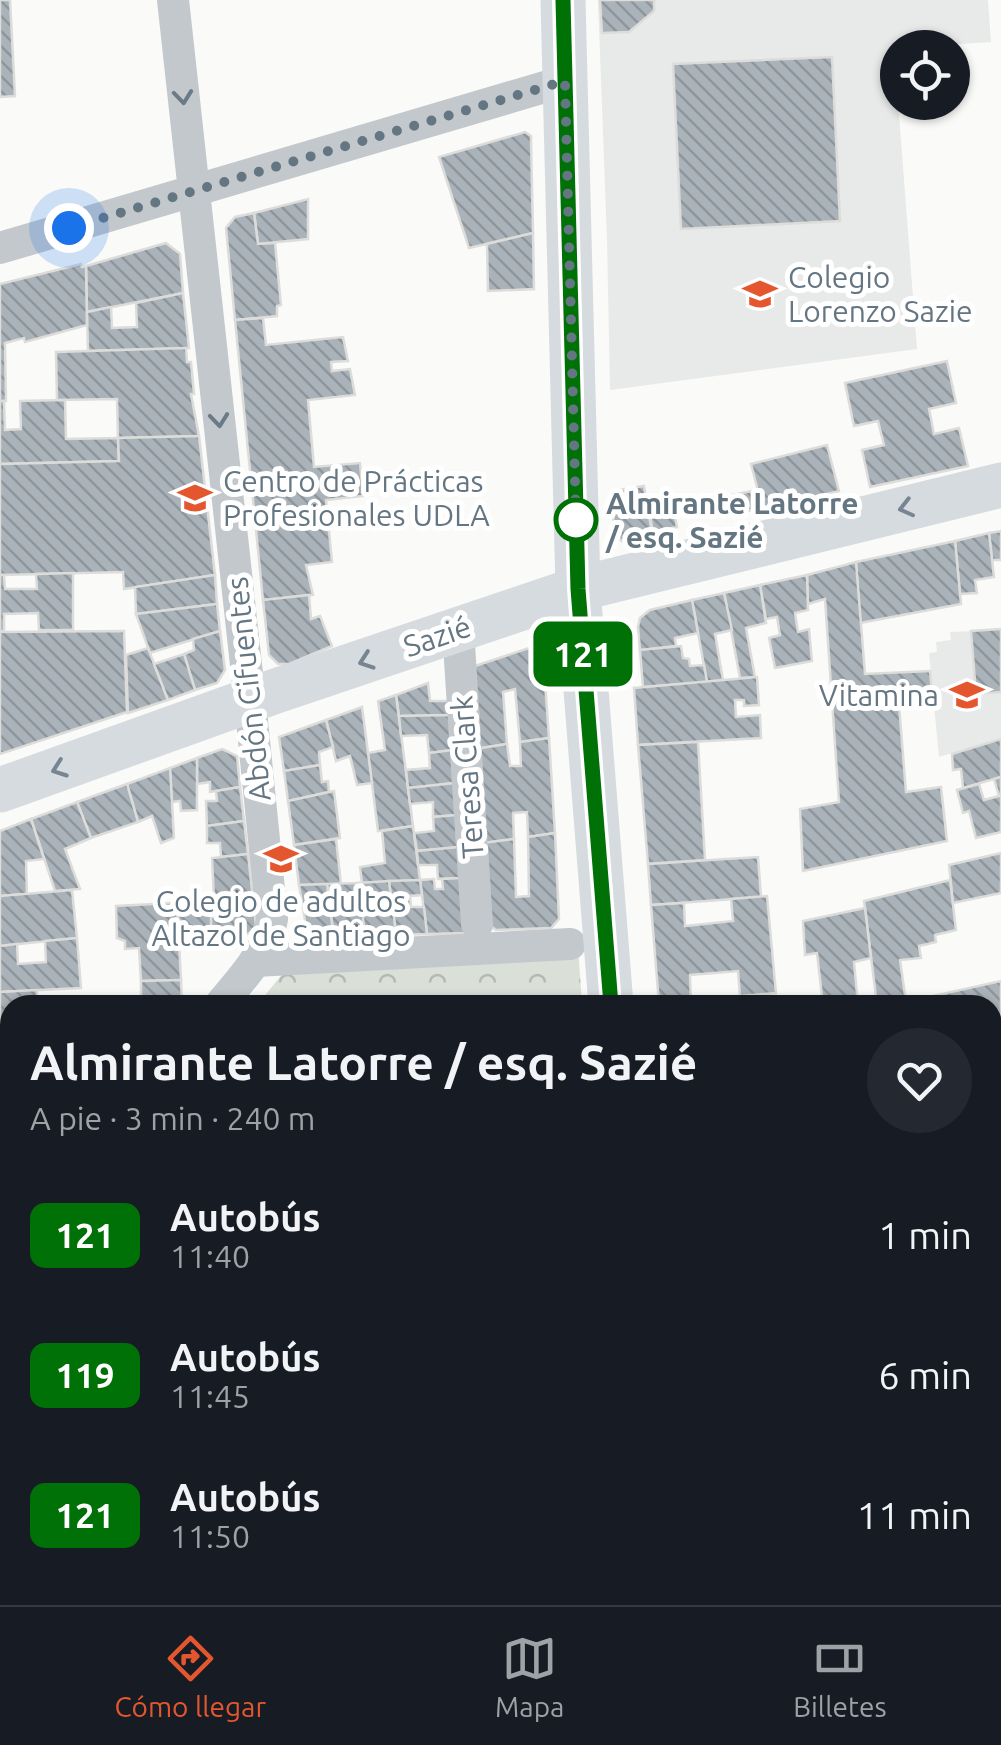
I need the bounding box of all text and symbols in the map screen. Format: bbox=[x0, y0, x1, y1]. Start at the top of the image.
map controls bbox=[880, 30, 970, 120]
button: locate bbox=[880, 30, 970, 120]
one-way arrow bbox=[172, 89, 193, 105]
your location bbox=[44, 203, 94, 253]
place label: Colegio Lorenzo Sazie bbox=[788, 260, 973, 328]
school or university icon: Colegio Lorenzo Sazie bbox=[741, 275, 779, 313]
one-way arrow bbox=[208, 412, 229, 428]
place label: Centro de Prácticas Profesionales UDLA bbox=[223, 464, 490, 532]
school or university icon: Centro de Prácticas Profesionales UDLA bbox=[176, 479, 214, 517]
place label: Almirante Latorre / esq. Sazié bbox=[605, 486, 858, 554]
one-way arrow bbox=[898, 497, 915, 518]
marker: Almirante Latorre / esq. Sazié bbox=[555, 499, 597, 541]
street label: Abdón Cifuentes bbox=[219, 575, 277, 803]
street label: Sazié bbox=[399, 609, 475, 663]
line badge: 121 bbox=[526, 622, 640, 686]
text: 121 bbox=[553, 634, 613, 674]
one-way arrow bbox=[358, 649, 375, 670]
school or university icon: Vitamina bbox=[948, 676, 986, 714]
place label: Vitamina bbox=[819, 678, 939, 712]
street label: Teresa Clark bbox=[444, 694, 490, 860]
one-way arrow bbox=[52, 757, 69, 778]
school or university icon: Colegio de adultos Altazol de Santiago bbox=[262, 840, 300, 878]
place label: Colegio de adultos Altazol de Santiago bbox=[152, 884, 410, 952]
button: heart bbox=[867, 1028, 972, 1133]
text: Almirante Latorre / esq. Sazié bbox=[30, 1035, 697, 1089]
text: A pie · 3 min · 240 m bbox=[30, 1100, 315, 1136]
text: Autobús bbox=[170, 1196, 321, 1238]
text: 1 min bbox=[878, 1214, 972, 1256]
text: 121 bbox=[55, 1215, 115, 1255]
text: 11:40 bbox=[170, 1238, 250, 1274]
text: Autobús bbox=[170, 1336, 321, 1378]
text: 6 min bbox=[878, 1354, 972, 1396]
text: 119 bbox=[55, 1355, 115, 1395]
text: 11:45 bbox=[170, 1378, 250, 1414]
text: Autobús bbox=[170, 1476, 321, 1518]
text: 11 min bbox=[857, 1494, 972, 1536]
text: 121 bbox=[55, 1495, 115, 1535]
text: 11:50 bbox=[170, 1518, 250, 1554]
tab: Cómo llegar bbox=[114, 1631, 266, 1722]
tab: Mapa bbox=[495, 1631, 564, 1722]
tab: Billetes bbox=[793, 1631, 887, 1722]

